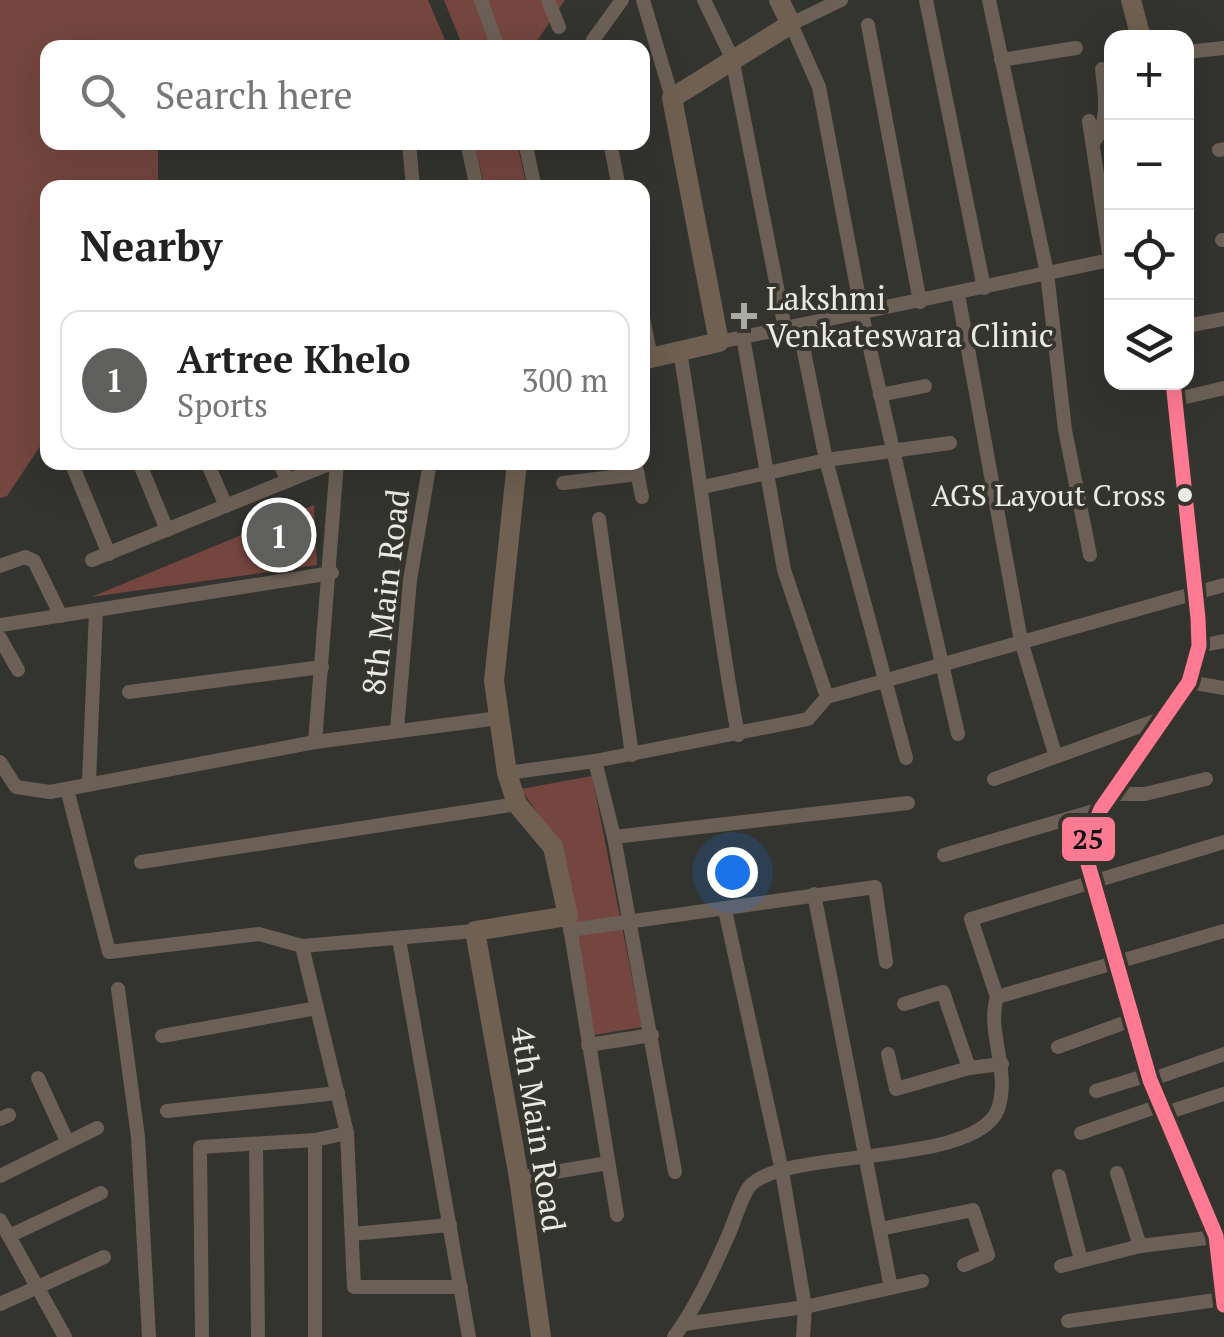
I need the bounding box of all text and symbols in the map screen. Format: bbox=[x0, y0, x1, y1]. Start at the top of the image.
map controls bbox=[1104, 30, 1194, 390]
button: + bbox=[1104, 30, 1194, 120]
search box bbox=[40, 40, 650, 150]
icon: search bbox=[75, 68, 130, 123]
text: Search here bbox=[155, 70, 353, 120]
button: − bbox=[1104, 120, 1194, 210]
button: locate bbox=[1104, 210, 1194, 300]
text: Nearby bbox=[80, 217, 222, 273]
place label: Lakshmi Venkateswara Clinic bbox=[766, 277, 1054, 356]
button: layers bbox=[1104, 300, 1194, 390]
marker: Lakshmi Venkateswara Clinic bbox=[731, 303, 757, 329]
text: Artree Khelo bbox=[177, 334, 411, 384]
text: 1 bbox=[105, 359, 124, 401]
text: 300 m bbox=[521, 359, 608, 401]
text: Sports bbox=[177, 384, 268, 426]
place label: AGS Layout Cross bbox=[931, 475, 1166, 515]
marker: AGS Layout Cross bbox=[1175, 485, 1195, 505]
street label: 8th Main Road bbox=[352, 486, 418, 697]
pin: 1 bbox=[246, 498, 312, 572]
line badge: 25 bbox=[1060, 815, 1117, 863]
text: 25 bbox=[1072, 820, 1104, 857]
your location bbox=[707, 847, 758, 898]
street label: 4th Main Road bbox=[502, 1023, 576, 1235]

